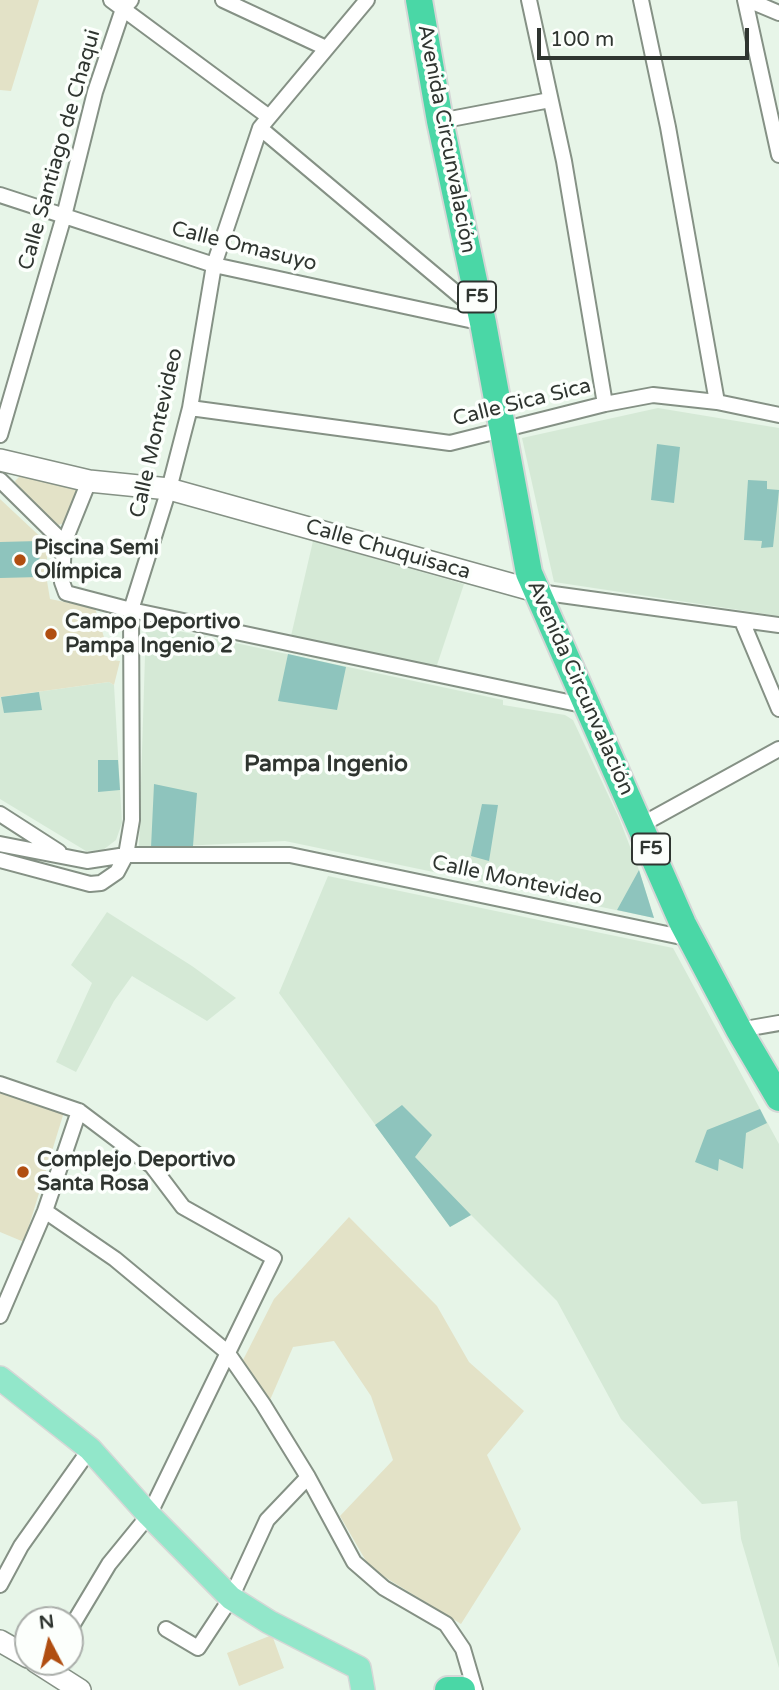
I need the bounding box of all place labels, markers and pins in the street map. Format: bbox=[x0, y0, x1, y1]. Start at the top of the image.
place label: Piscina Semi Olímpica bbox=[34, 535, 159, 585]
marker: Piscina Semi Olímpica bbox=[12, 552, 28, 568]
place label: Campo Deportivo Pampa Ingenio 2 bbox=[65, 609, 240, 659]
marker: Campo Deportivo Pampa Ingenio 2 bbox=[43, 626, 59, 642]
place label: Complejo Deportivo Santa Rosa bbox=[37, 1147, 236, 1197]
marker: Complejo Deportivo Santa Rosa bbox=[15, 1164, 31, 1180]

